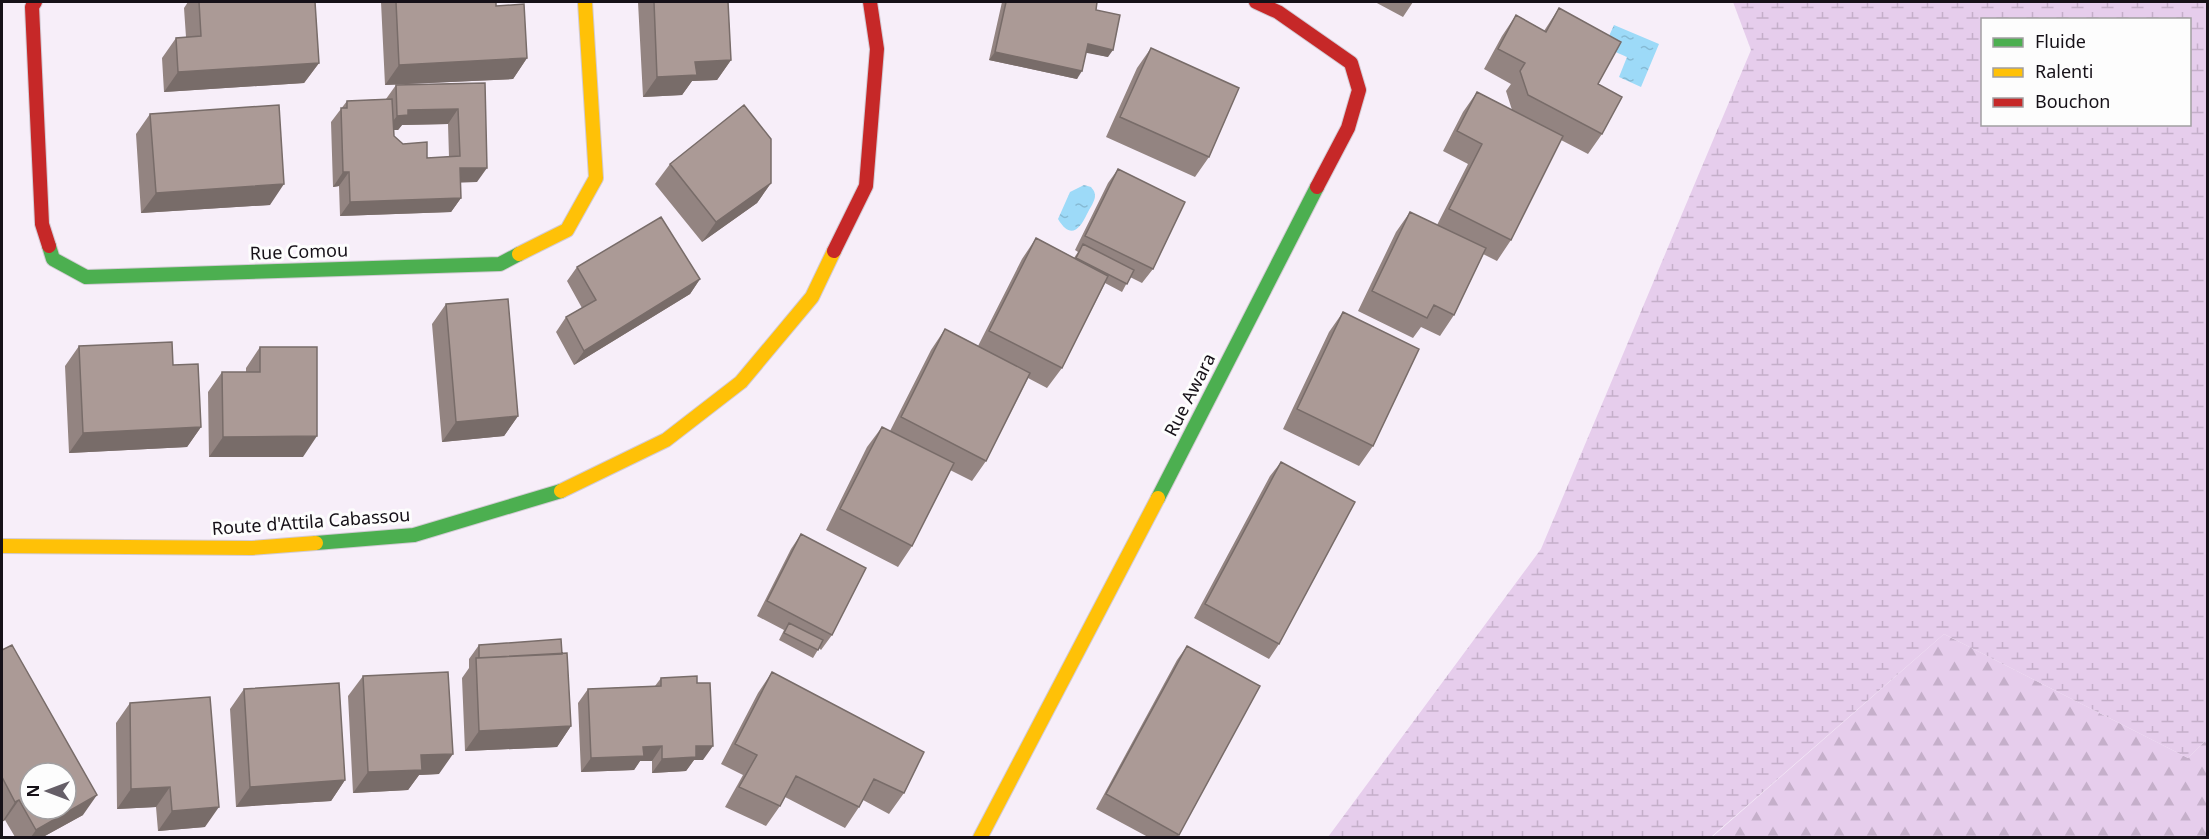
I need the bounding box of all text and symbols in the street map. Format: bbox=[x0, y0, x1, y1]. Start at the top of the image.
legend bbox=[1981, 18, 2191, 126]
text: Fluide bbox=[2035, 29, 2086, 53]
text: Ralenti bbox=[2035, 59, 2093, 83]
text: Bouchon bbox=[2035, 89, 2111, 113]
street label: Rue Comou bbox=[249, 237, 348, 265]
street label: Rue Awara bbox=[1158, 349, 1220, 440]
street label: Route d'Attila Cabassou bbox=[211, 502, 411, 540]
north arrow bbox=[18, 761, 78, 821]
text: N bbox=[22, 784, 44, 798]

